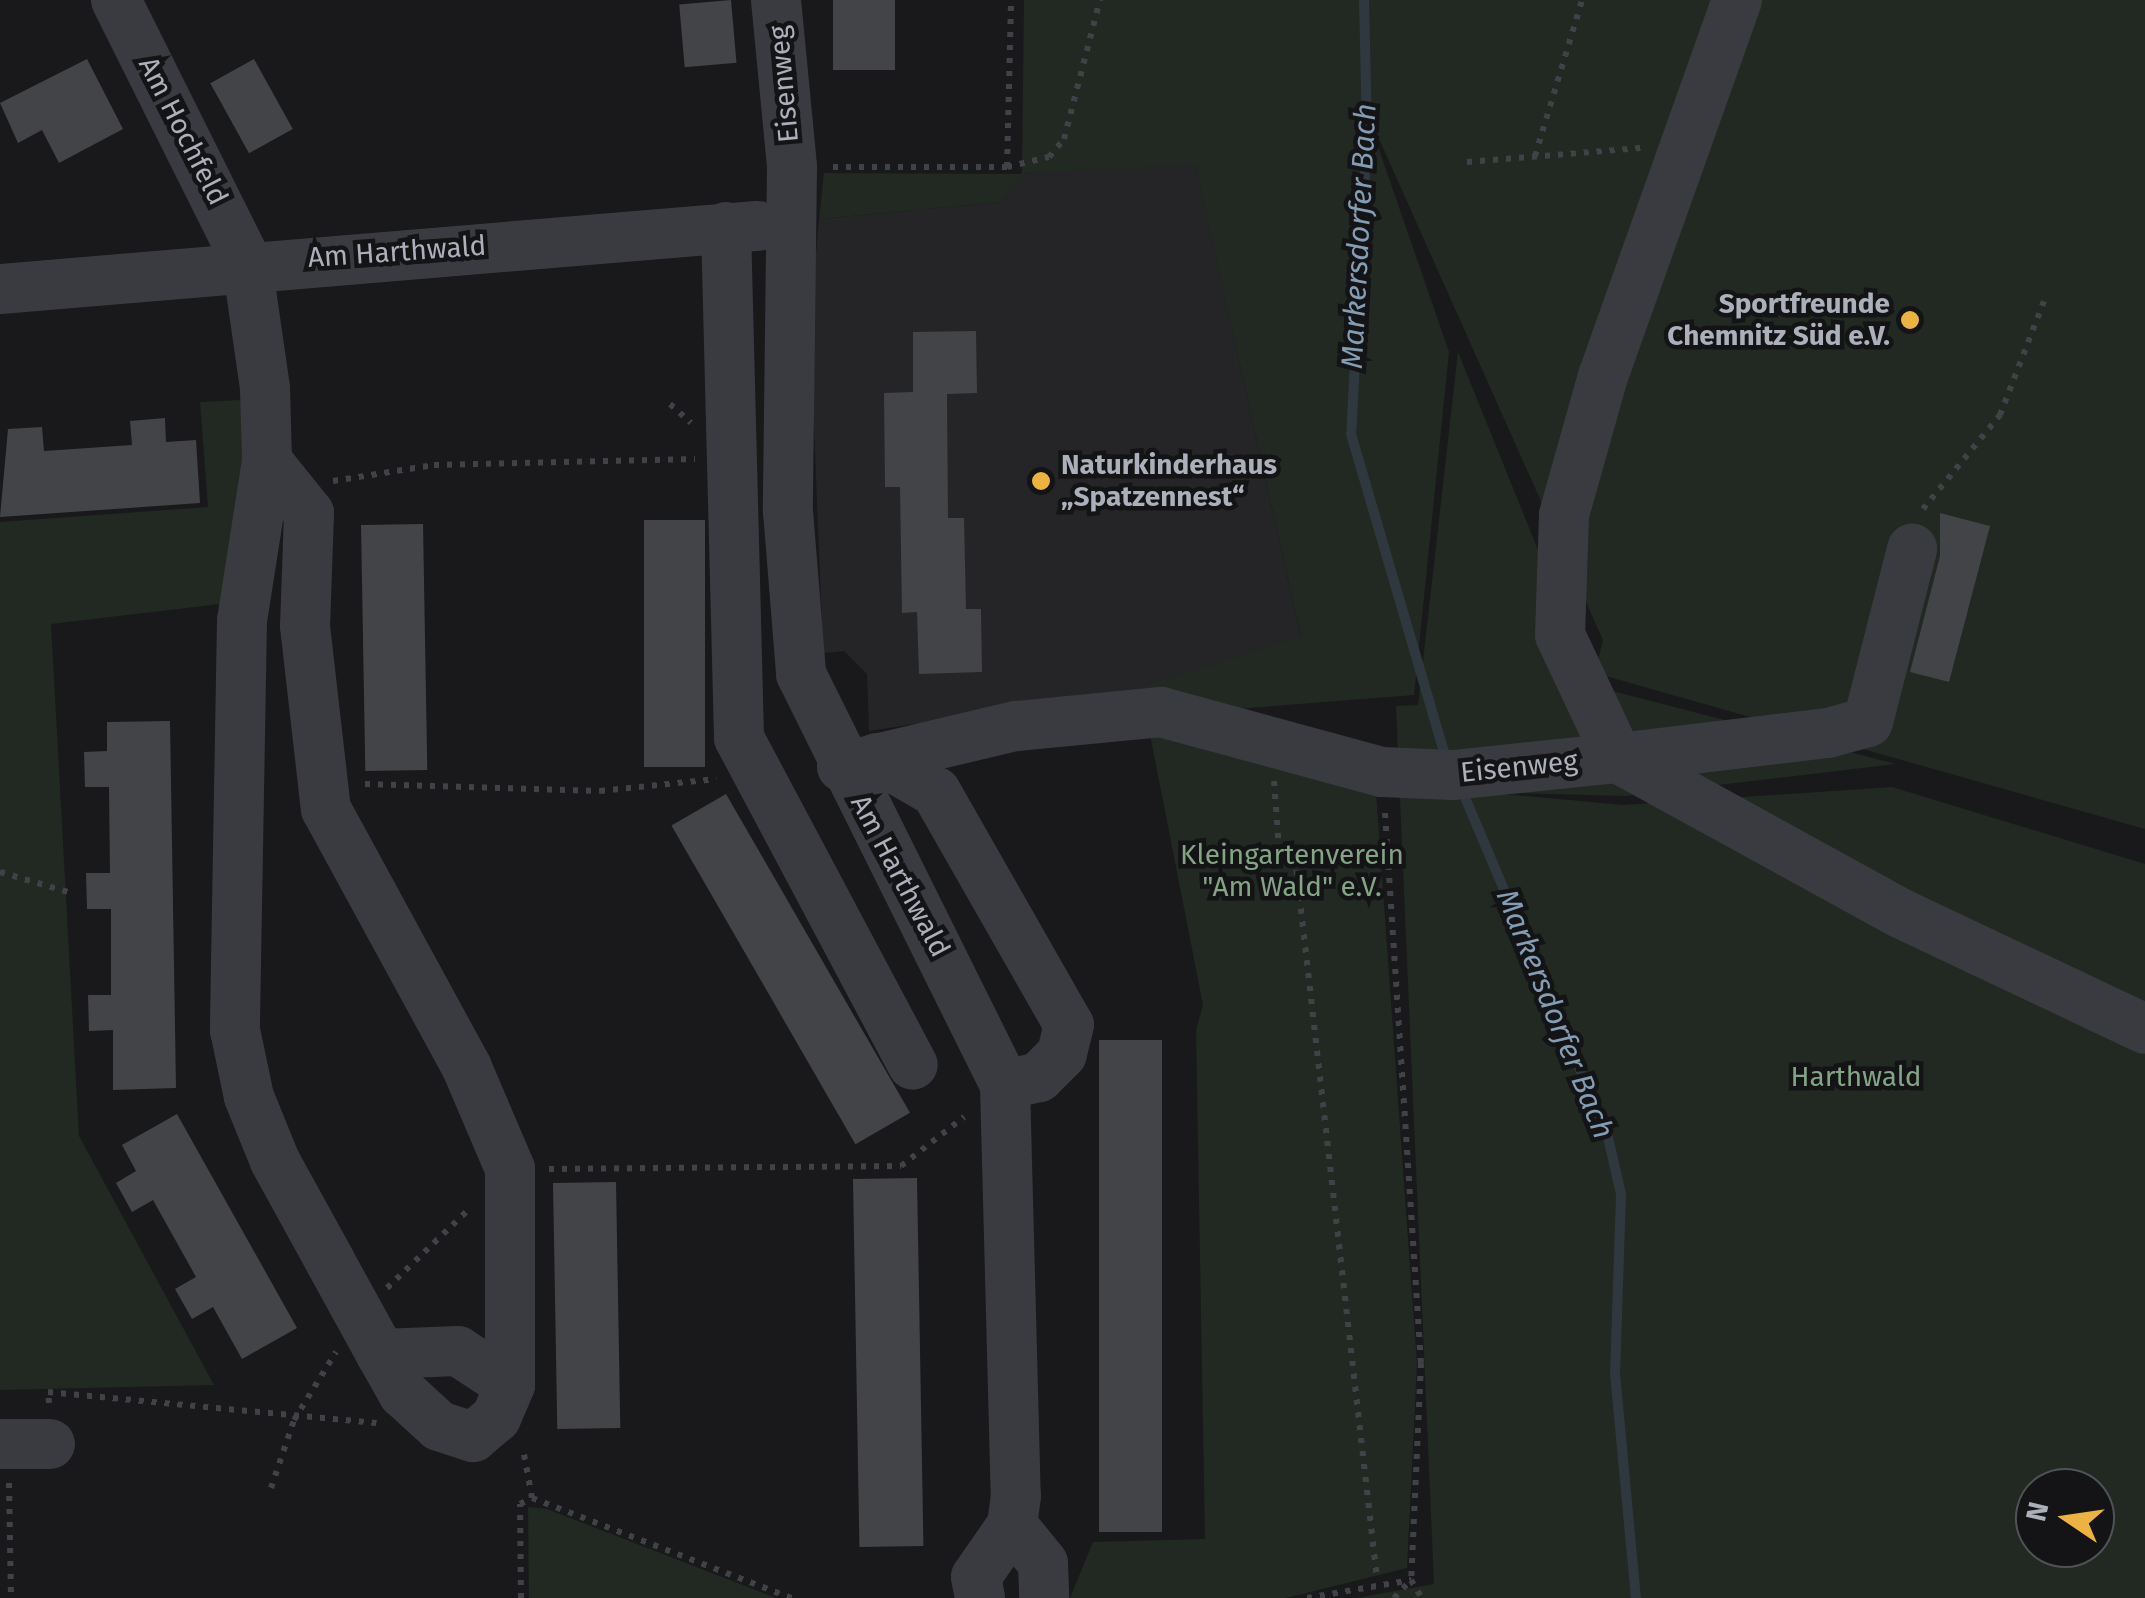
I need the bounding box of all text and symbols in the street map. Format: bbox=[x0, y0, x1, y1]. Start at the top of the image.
street label: Eisenweg bbox=[762, 24, 806, 144]
street label: Am Hochfeld bbox=[131, 51, 235, 211]
water label: Markersdorfer Bach bbox=[1334, 102, 1384, 370]
street label: Am Harthwald bbox=[307, 229, 487, 275]
place label: Sportfreunde Chemnitz Süd e.V. bbox=[1667, 287, 1890, 353]
marker: Sportfreunde Chemnitz Süd e.V. bbox=[1899, 309, 1921, 331]
place label: Naturkinderhaus „Spatzennest“ bbox=[1061, 448, 1277, 514]
marker: Naturkinderhaus „Spatzennest“ bbox=[1030, 470, 1052, 492]
street label: Eisenweg bbox=[1459, 744, 1579, 790]
street label: Am Harthwald bbox=[843, 789, 957, 963]
park label: Kleingartenverein "Am Wald" e.V. bbox=[1180, 838, 1404, 904]
water label: Markersdorfer Bach bbox=[1489, 884, 1621, 1144]
park label: Harthwald bbox=[1790, 1060, 1922, 1094]
north arrow bbox=[2015, 1468, 2115, 1568]
text: N bbox=[2019, 1499, 2055, 1524]

